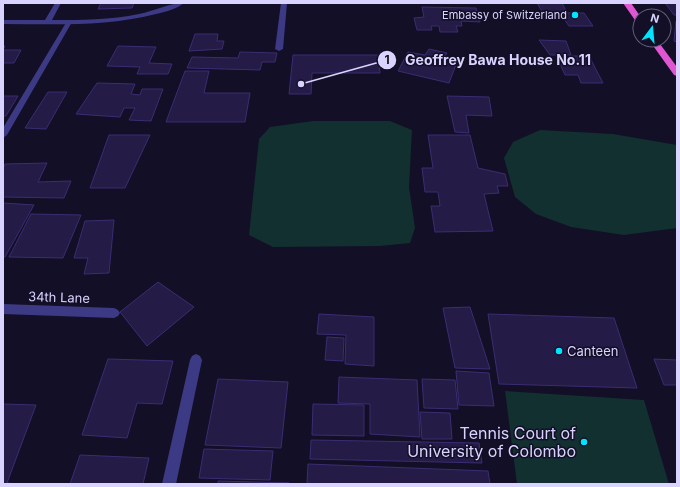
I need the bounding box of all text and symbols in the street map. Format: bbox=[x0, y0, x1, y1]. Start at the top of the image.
place label: Embassy of Switzerland bbox=[442, 8, 567, 22]
north arrow bbox=[632, 8, 672, 48]
marker: Embassy of Switzerland bbox=[570, 10, 580, 20]
text: N bbox=[649, 11, 661, 26]
callout: Geoffrey Bawa House No.11 bbox=[377, 47, 599, 73]
text: Geoffrey Bawa House No.11 bbox=[405, 51, 591, 68]
text: 1 bbox=[384, 52, 390, 67]
street label: 34th Lane bbox=[28, 288, 90, 306]
place label: Canteen bbox=[567, 343, 618, 359]
marker: Canteen bbox=[554, 346, 564, 356]
place label: Tennis Court of University of Colombo bbox=[407, 423, 576, 461]
marker: Tennis Court of University of Colombo bbox=[579, 437, 589, 447]

